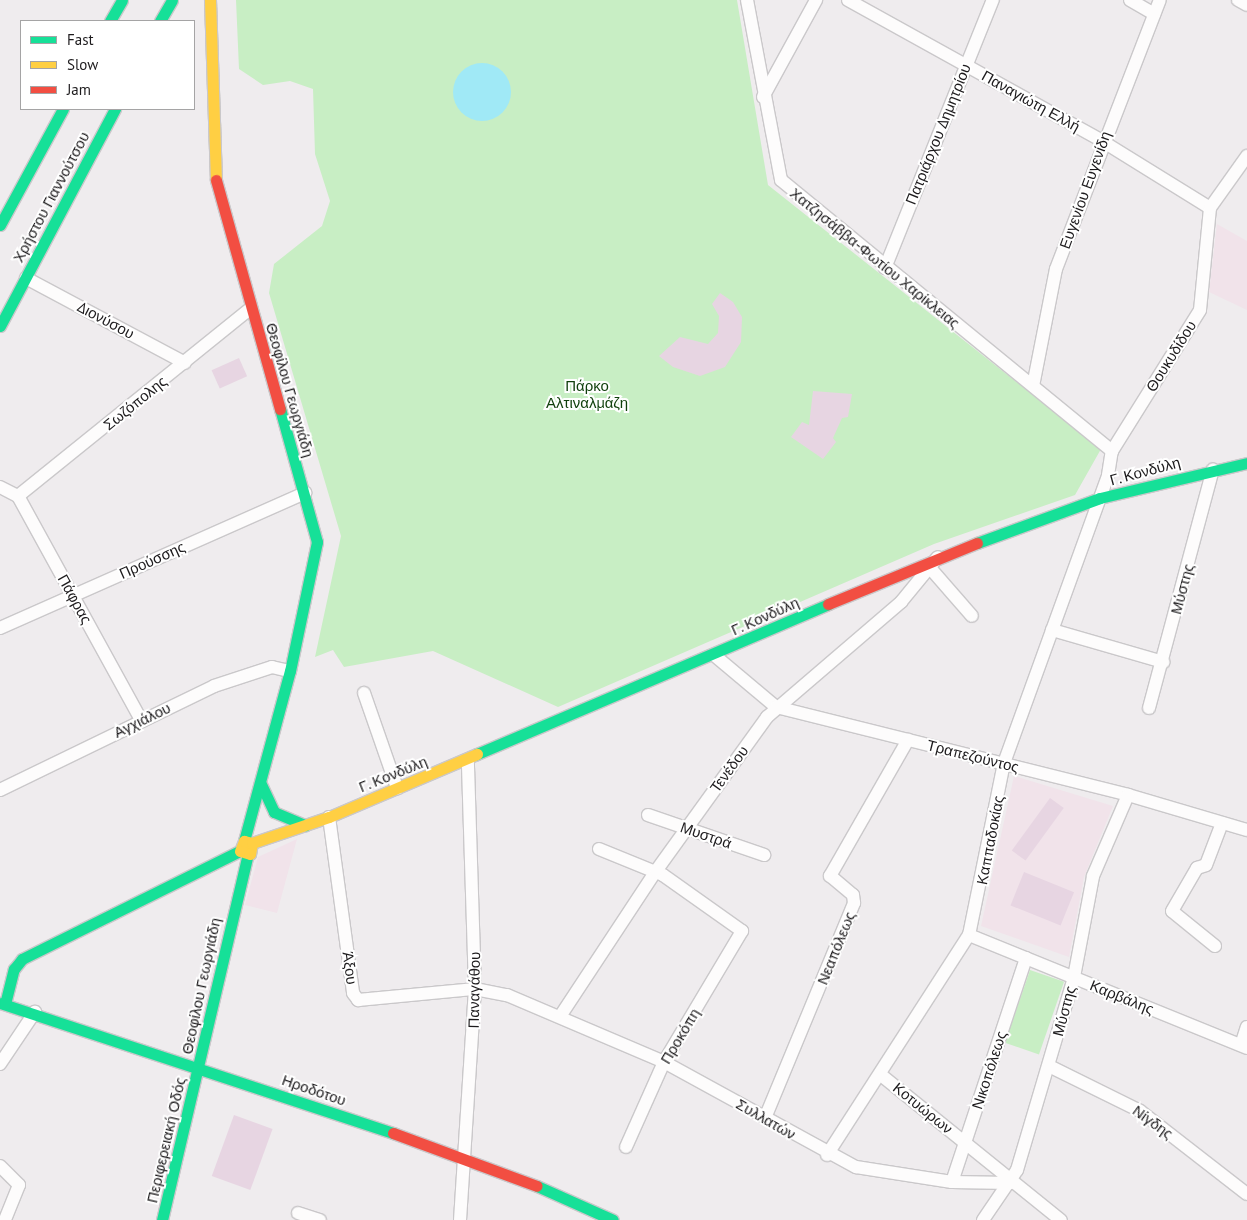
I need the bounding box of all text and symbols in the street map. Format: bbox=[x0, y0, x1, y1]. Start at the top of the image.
legend bbox=[20, 20, 195, 110]
text: Fast bbox=[67, 30, 94, 49]
text: Slow bbox=[67, 55, 98, 74]
street label: Πατριάρχου Δημητρίου bbox=[901, 61, 975, 207]
street label: Παναγιώτη Ελλή bbox=[979, 67, 1083, 135]
text: Jam bbox=[67, 80, 91, 99]
street label: Χρήστου Γιαννούτσου bbox=[9, 129, 93, 265]
street label: Ευγενίου Ευγενίδη bbox=[1055, 129, 1115, 251]
street label: Χατζησάββα-Φωτίου Χαρίκλειας bbox=[787, 184, 963, 332]
street label: Διονύσου bbox=[75, 298, 137, 342]
street label: Θουκυδίδου bbox=[1142, 317, 1200, 395]
street label: Θεοφίλου Γεωργιάδη bbox=[262, 321, 318, 459]
street label: Σωζόπολης bbox=[100, 372, 170, 434]
park label: Πάρκο Αλτιναλμάζη bbox=[546, 376, 628, 411]
street label: Γ. Κονδύλη bbox=[1107, 453, 1183, 489]
street label: Προύσσης bbox=[116, 538, 188, 582]
street label: Μύστης bbox=[1167, 562, 1197, 616]
street label: Πάφρας bbox=[54, 571, 96, 627]
street label: Γ. Κονδύλη bbox=[728, 593, 802, 639]
street label: Αγχιάλου bbox=[111, 699, 173, 741]
street label: Τραπεζούντος bbox=[925, 736, 1021, 776]
street label: Τενέδου bbox=[706, 742, 752, 796]
street label: Γ. Κονδύλη bbox=[356, 752, 430, 796]
street label: Καππαδοκίας bbox=[973, 794, 1007, 886]
street label: Μυστρά bbox=[678, 818, 734, 852]
street label: Νεαπόλεως bbox=[813, 909, 859, 987]
street label: Θεοφίλου Γεωργιάδη bbox=[178, 916, 224, 1056]
street label: Άξου bbox=[339, 950, 361, 986]
street label: Παναγάθου bbox=[464, 951, 484, 1029]
street label: Καρβάλης bbox=[1087, 976, 1157, 1018]
street label: Μύστης bbox=[1049, 984, 1079, 1038]
street label: Προκόπη bbox=[656, 1005, 704, 1067]
street label: Νικοπόλεως bbox=[968, 1029, 1010, 1111]
street label: Ηροδότου bbox=[280, 1071, 348, 1109]
street label: Περιφερειακή Οδός bbox=[143, 1075, 189, 1205]
street label: Κοτυώρων bbox=[890, 1078, 956, 1138]
street label: Συλλατών bbox=[733, 1095, 799, 1143]
street label: Νίγδης bbox=[1129, 1101, 1177, 1143]

